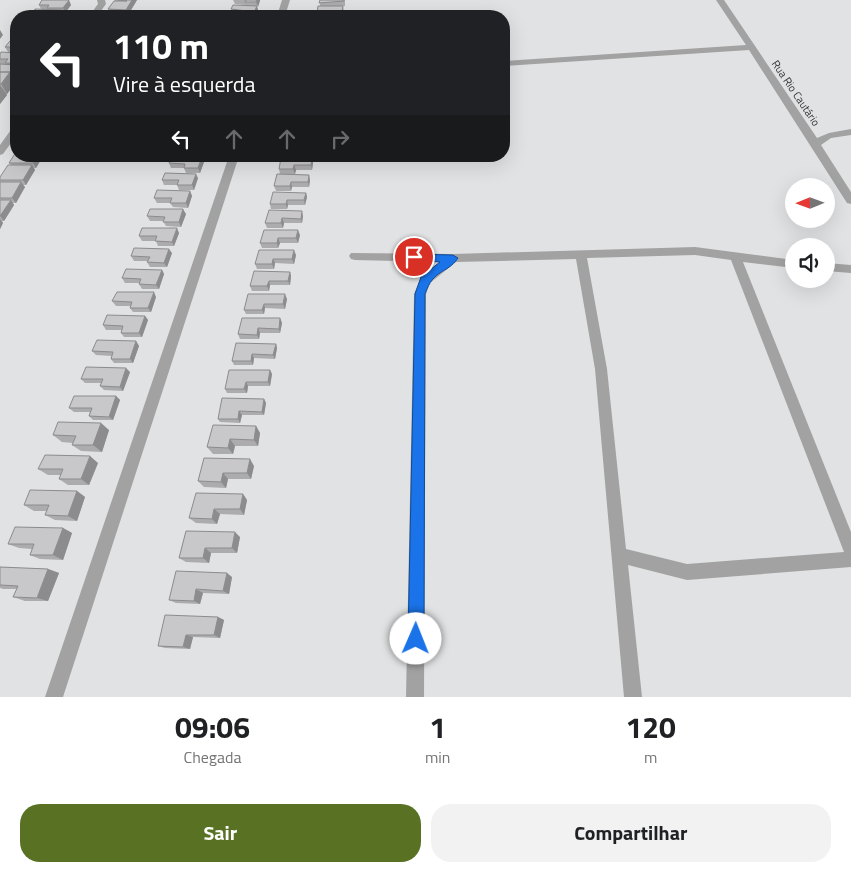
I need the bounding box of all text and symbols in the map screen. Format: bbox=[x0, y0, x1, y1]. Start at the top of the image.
text: 110 m bbox=[113, 19, 209, 73]
icon: left bbox=[30, 30, 95, 95]
street label: Rua Rio Cautário bbox=[768, 57, 824, 129]
text: Vire à esquerda bbox=[113, 67, 256, 101]
icon: left bbox=[167, 125, 195, 153]
icon: ahead bbox=[220, 125, 248, 153]
icon: ahead bbox=[273, 125, 301, 153]
icon: right bbox=[326, 125, 354, 153]
north arrow bbox=[785, 178, 835, 228]
map controls bbox=[785, 178, 835, 288]
pin bbox=[393, 236, 435, 278]
button: sound bbox=[785, 238, 835, 288]
icon: arrive bbox=[400, 243, 428, 271]
position arrow bbox=[389, 612, 441, 664]
text: 09:06 bbox=[175, 704, 250, 750]
text: 1 bbox=[429, 704, 446, 750]
text: 120 bbox=[626, 704, 676, 750]
text: Chegada bbox=[183, 745, 242, 769]
text: min bbox=[425, 745, 450, 769]
text: m bbox=[644, 745, 657, 769]
button: Sair bbox=[20, 804, 421, 862]
button: Compartilhar bbox=[431, 804, 831, 862]

